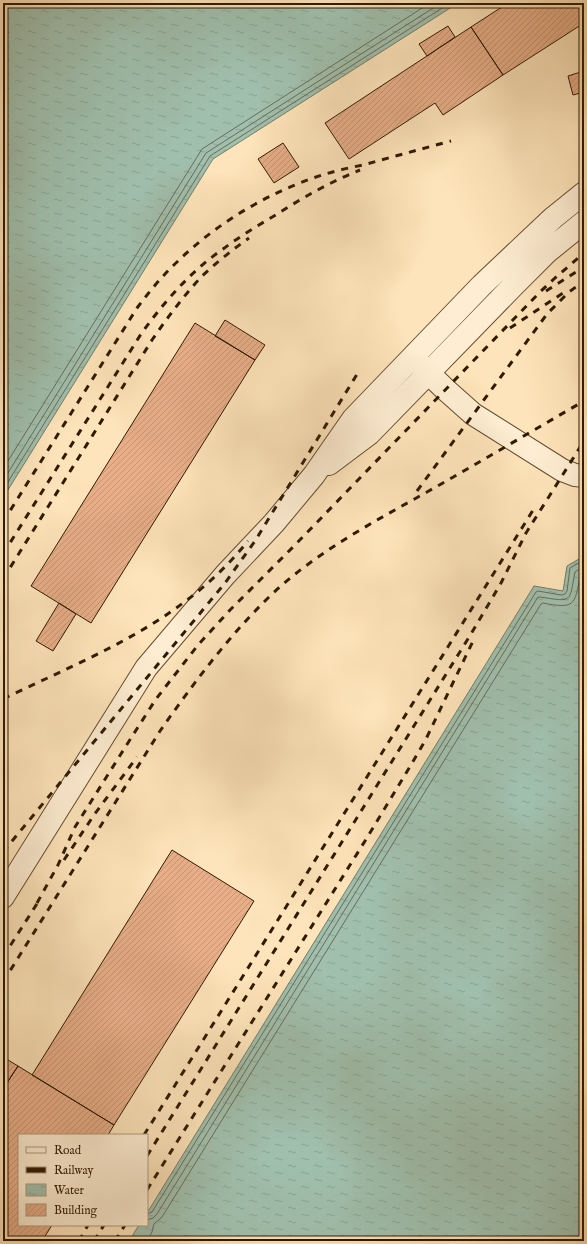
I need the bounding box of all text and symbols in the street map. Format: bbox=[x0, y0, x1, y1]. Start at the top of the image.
legend bbox=[18, 1134, 148, 1226]
text: Road bbox=[54, 1143, 82, 1158]
text: Railway bbox=[54, 1163, 93, 1178]
text: Water bbox=[54, 1183, 85, 1198]
text: Building bbox=[54, 1203, 98, 1218]

